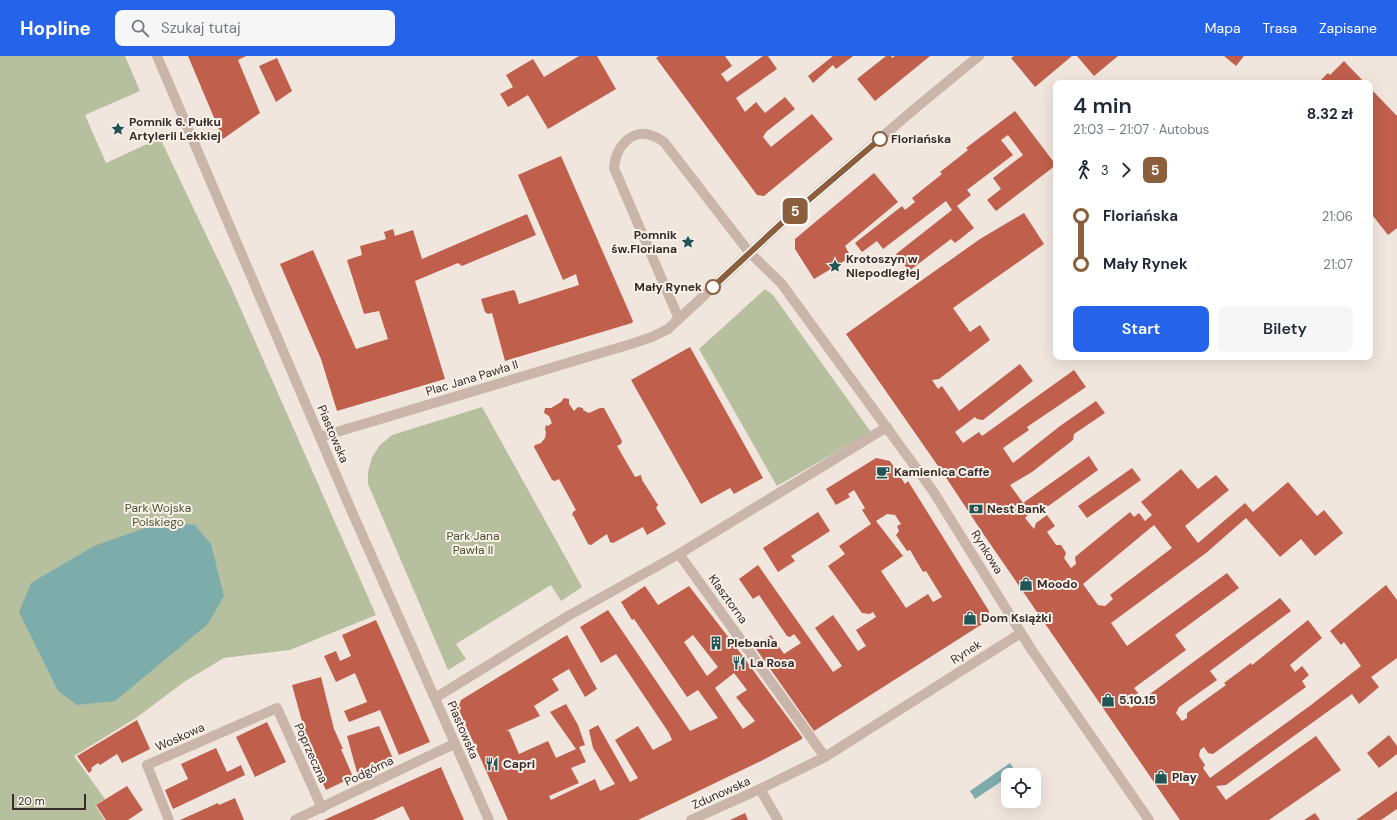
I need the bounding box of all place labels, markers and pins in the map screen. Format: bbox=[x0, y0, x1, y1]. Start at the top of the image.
place label: Pomnik 6. Pułku Artylerii Lekkiej bbox=[129, 114, 221, 144]
place icon: Pomnik 6. Pułku Artylerii Lekkiej bbox=[110, 121, 126, 137]
marker: Floriańska bbox=[872, 131, 888, 147]
place label: Floriańska bbox=[891, 131, 951, 147]
place label: Pomnik św.Floriana bbox=[611, 227, 677, 257]
place icon: Pomnik św.Floriana bbox=[680, 234, 696, 250]
place label: Krotoszyn w Niepodległej bbox=[846, 251, 920, 281]
place icon: Krotoszyn w Niepodległej bbox=[827, 258, 843, 274]
place label: Mały Rynek bbox=[634, 279, 702, 295]
marker: Mały Rynek bbox=[705, 279, 721, 295]
cafe icon: Kamienica Caffe bbox=[875, 464, 891, 480]
place label: Kamienica Caffe bbox=[894, 464, 990, 480]
bank icon: Nest Bank bbox=[968, 501, 984, 517]
place label: Nest Bank bbox=[987, 501, 1046, 517]
shop icon: Moodo bbox=[1018, 576, 1034, 592]
place label: Moodo bbox=[1037, 576, 1077, 592]
shop icon: Dom Książki bbox=[962, 610, 978, 626]
place label: Dom Książki bbox=[981, 610, 1052, 626]
building icon: Plebania bbox=[708, 635, 724, 651]
place label: Plebania bbox=[727, 635, 777, 651]
restaurant icon: La Rosa bbox=[731, 655, 747, 671]
place label: La Rosa bbox=[750, 655, 795, 671]
shop icon: 5.10.15 bbox=[1100, 692, 1116, 708]
place label: 5.10.15 bbox=[1119, 692, 1156, 708]
restaurant icon: Capri bbox=[484, 756, 500, 772]
place label: Capri bbox=[503, 756, 535, 772]
shop icon: Play bbox=[1153, 769, 1169, 785]
place label: Play bbox=[1172, 769, 1197, 785]

